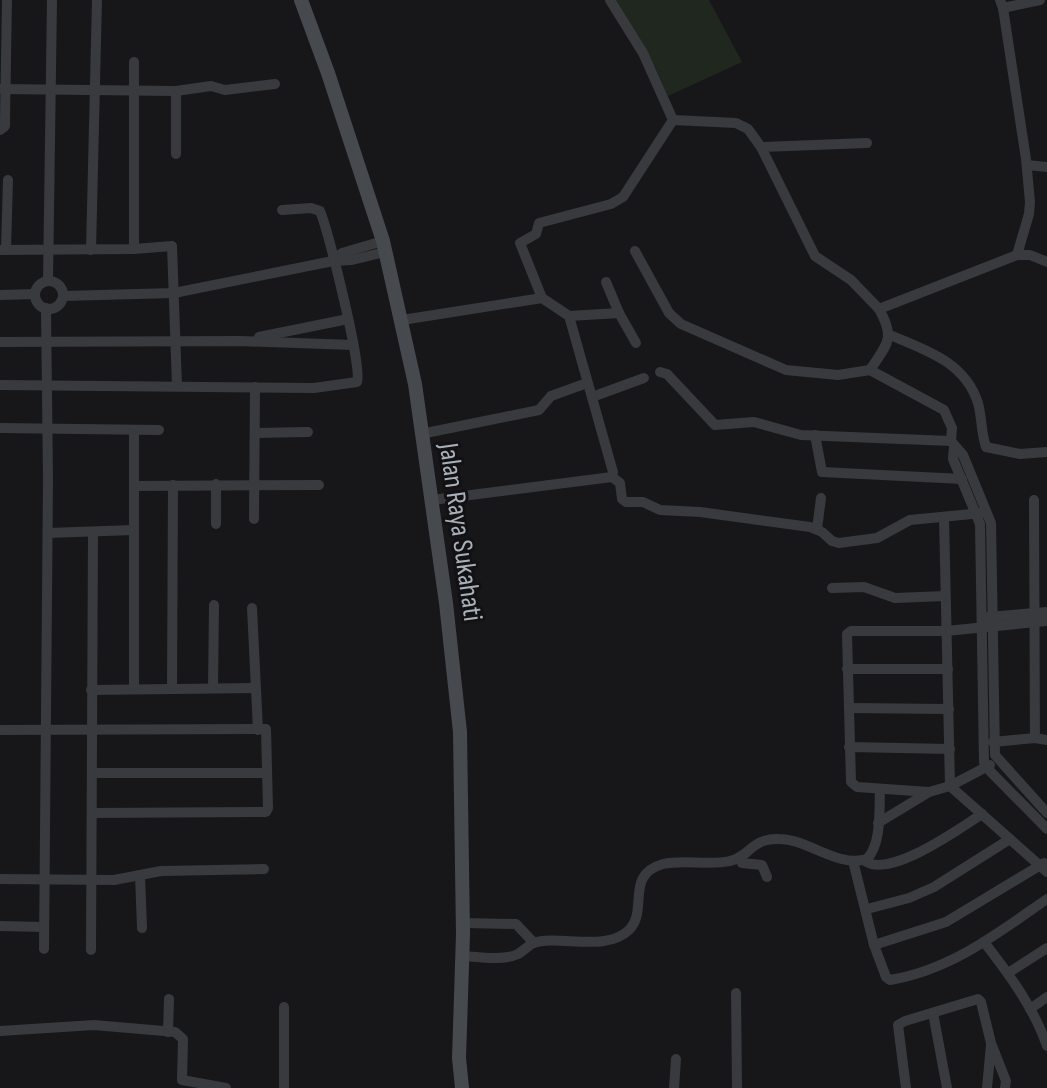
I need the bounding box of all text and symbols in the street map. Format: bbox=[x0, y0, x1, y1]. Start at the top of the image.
street label: Jalan Raya Sukahati bbox=[432, 440, 489, 623]

